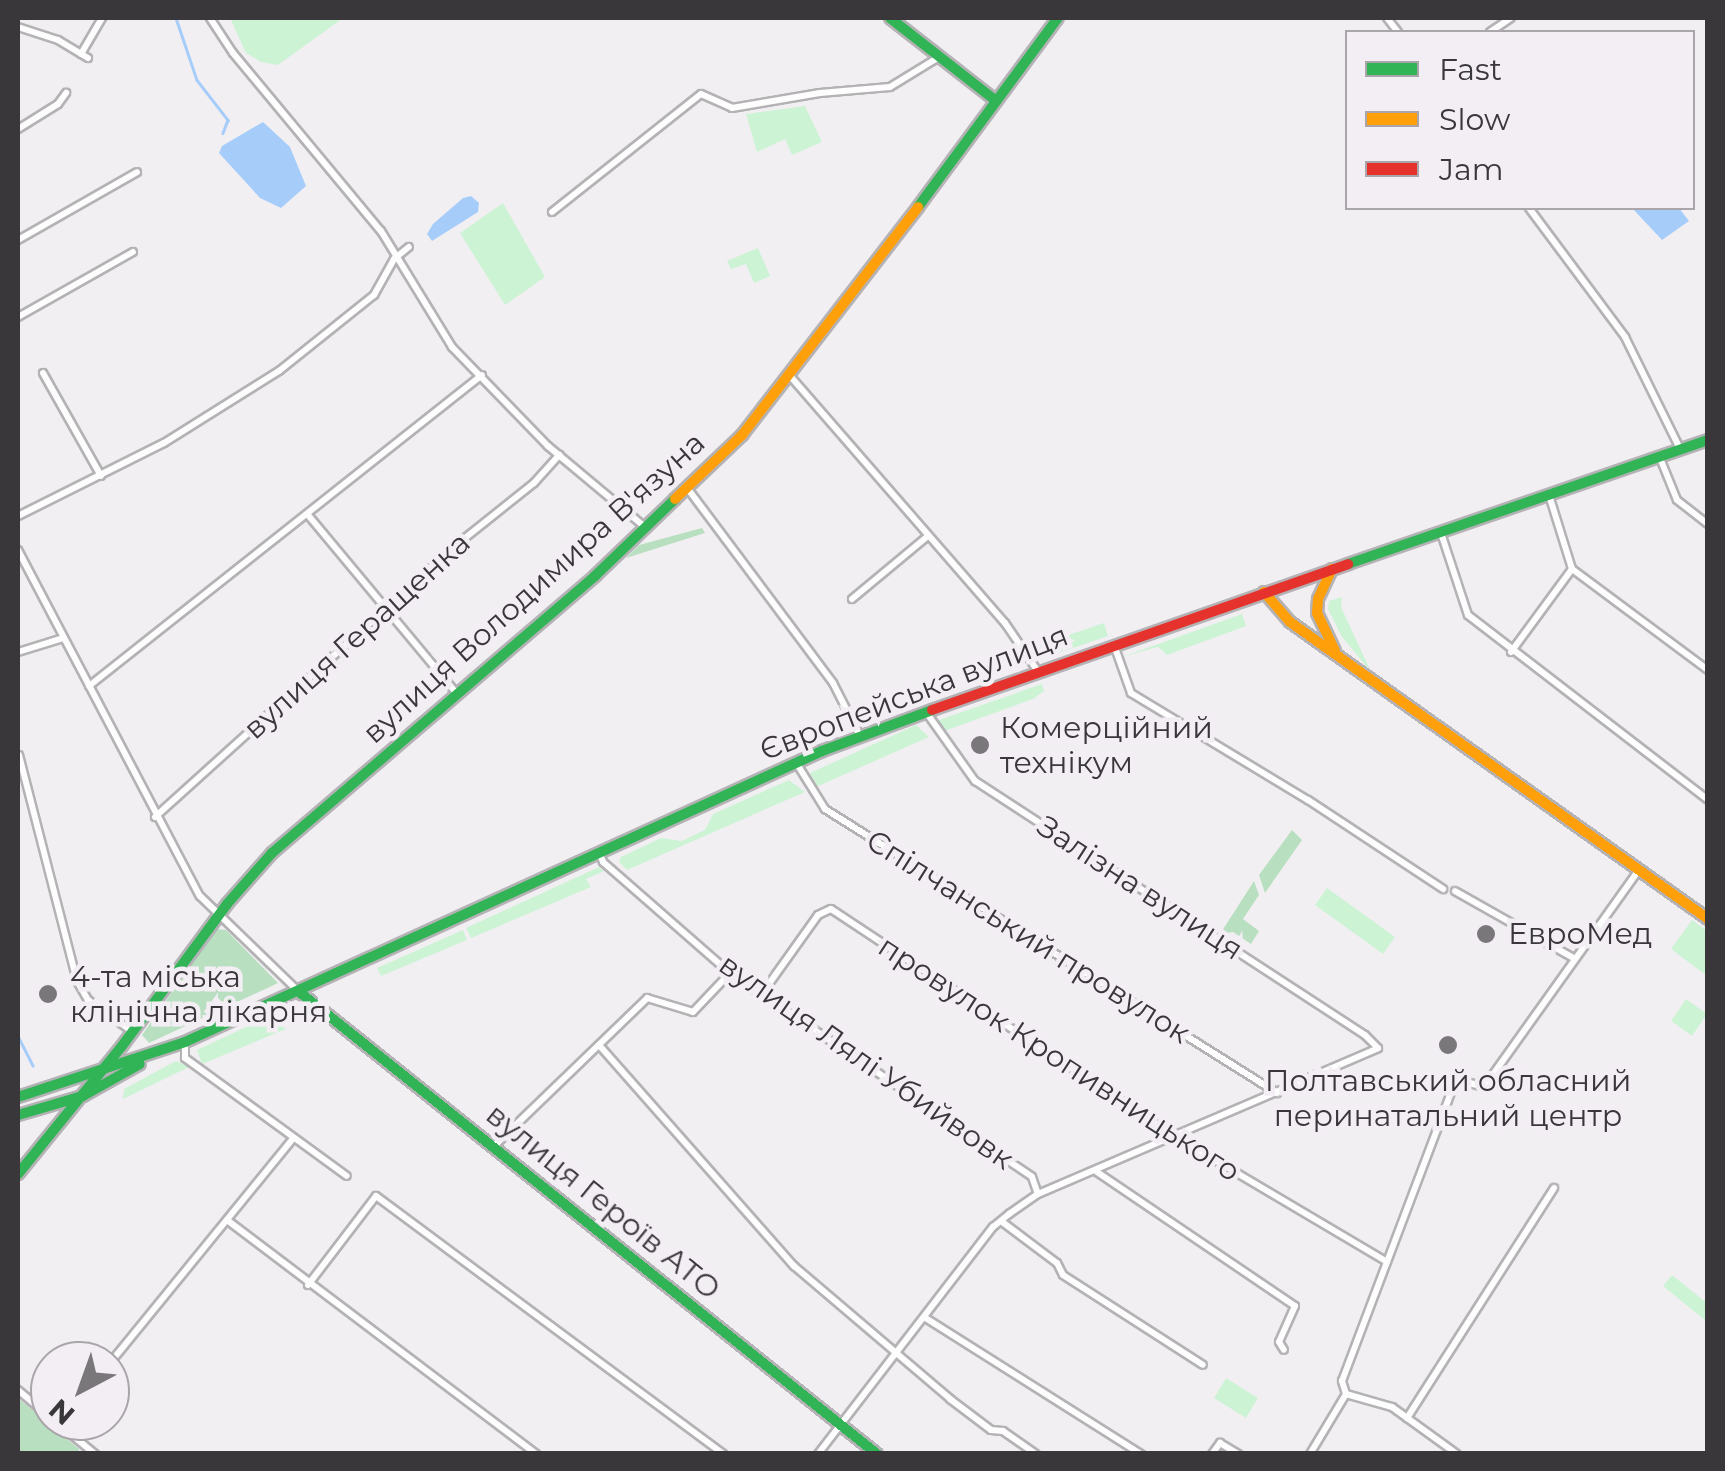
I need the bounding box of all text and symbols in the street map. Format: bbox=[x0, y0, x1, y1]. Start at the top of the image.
legend bbox=[1345, 30, 1695, 210]
text: Fast bbox=[1439, 51, 1502, 88]
text: Slow bbox=[1439, 101, 1510, 138]
text: Jam bbox=[1439, 151, 1504, 188]
street label: вулиця Володимира В'язуна bbox=[356, 425, 712, 751]
street label: вулиця Геращенка bbox=[237, 525, 477, 747]
street label: Європейська вулиця bbox=[755, 618, 1073, 768]
place label: Комерційний технікум bbox=[1000, 710, 1213, 780]
marker: Комерційний технікум bbox=[969, 734, 991, 756]
street label: Залізна вулиця bbox=[1031, 808, 1249, 968]
street label: Спілчанський провулок bbox=[860, 822, 1196, 1052]
place label: ЕвроМед bbox=[1508, 916, 1652, 952]
marker: ЕвроМед bbox=[1473, 921, 1499, 947]
street label: провулок Кропивницького bbox=[871, 928, 1247, 1190]
street label: вулиця Лялі Убийвовк bbox=[712, 947, 1020, 1177]
place label: 4-та міська клінічна лікарня bbox=[70, 959, 327, 1030]
marker: 4-та міська клінічна лікарня bbox=[35, 981, 61, 1007]
marker: Полтавський обласний перинатальний центр bbox=[1435, 1032, 1461, 1058]
place label: Полтавський обласний перинатальний центр bbox=[1265, 1063, 1631, 1134]
street label: вулиця Героїв АТО bbox=[479, 1097, 727, 1307]
north arrow bbox=[30, 1341, 130, 1441]
text: N bbox=[42, 1392, 81, 1432]

